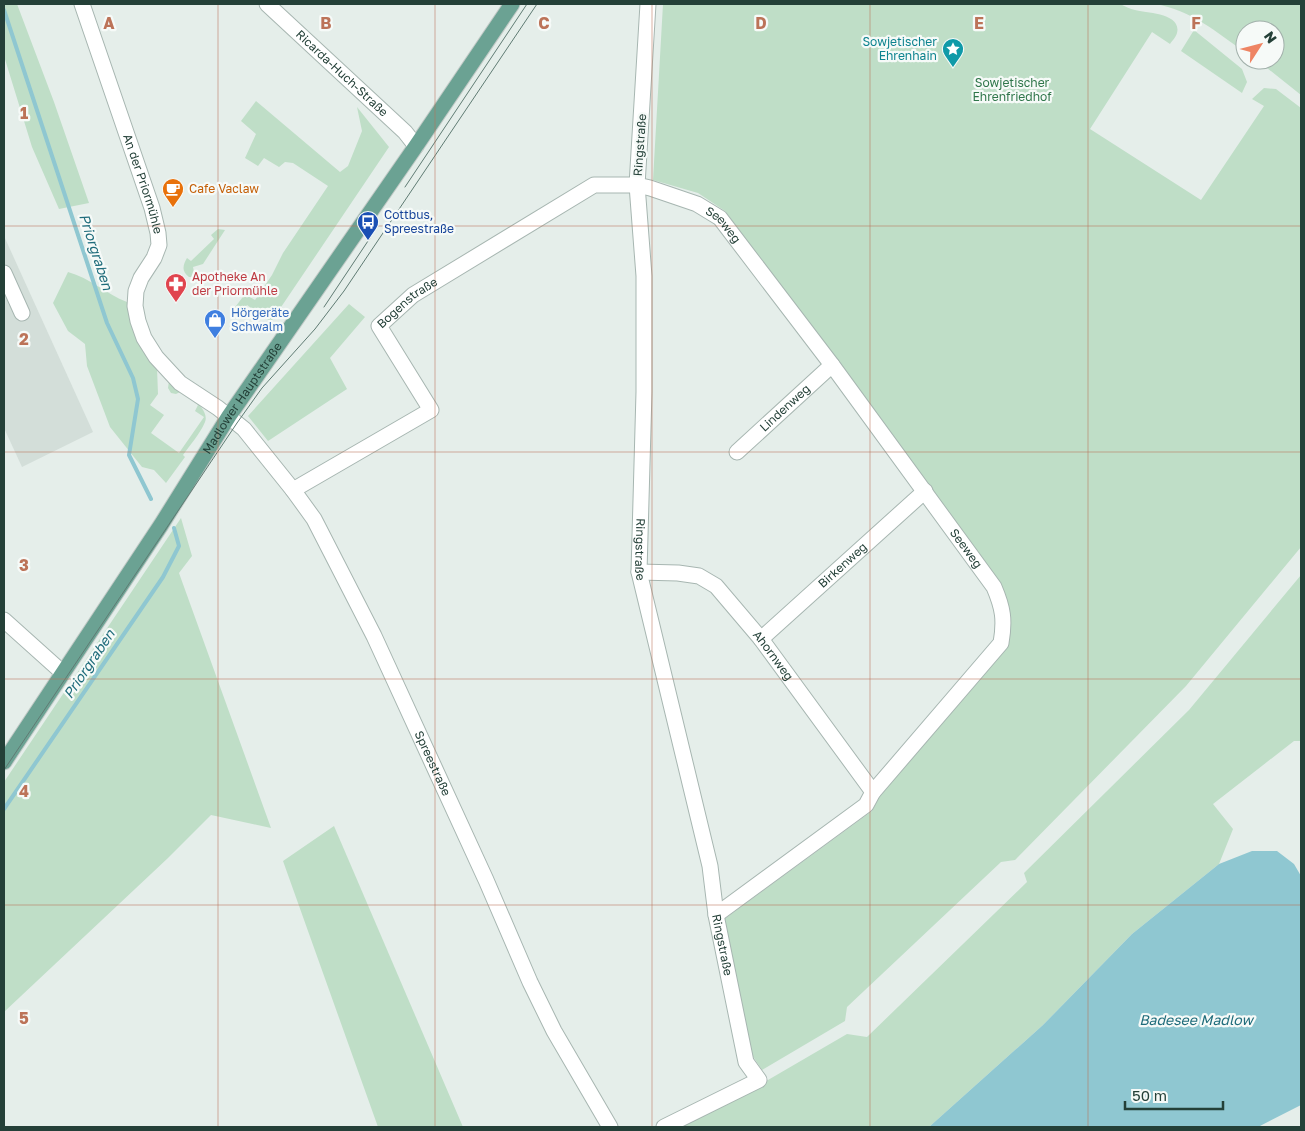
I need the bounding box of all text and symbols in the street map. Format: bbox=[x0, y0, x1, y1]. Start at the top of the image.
text: A bbox=[103, 13, 115, 33]
text: B bbox=[320, 13, 332, 33]
text: C bbox=[538, 13, 550, 33]
text: D bbox=[755, 13, 767, 33]
text: E bbox=[974, 13, 984, 33]
text: F bbox=[1191, 13, 1201, 33]
north arrow bbox=[1235, 20, 1285, 70]
street label: Ricarda-Huch-Straße bbox=[293, 27, 391, 119]
text: N bbox=[1261, 28, 1281, 46]
place label: Sowjetischer Ehrenhain bbox=[862, 34, 937, 63]
place icon: Sowjetischer Ehrenhain bbox=[941, 37, 965, 68]
park label: Sowjetischer Ehrenfriedhof bbox=[972, 75, 1052, 104]
text: 1 bbox=[20, 103, 28, 123]
street label: Ringstraße bbox=[630, 113, 649, 177]
street label: An der Priormühle bbox=[120, 132, 166, 235]
cafe icon: Cafe Vaclaw bbox=[161, 177, 185, 208]
place label: Cafe Vaclaw bbox=[189, 181, 259, 196]
street label: Seeweg bbox=[703, 203, 744, 246]
place label: Cottbus, Spreestraße bbox=[384, 207, 454, 236]
bus stop icon: Cottbus, Spreestraße bbox=[356, 210, 380, 241]
water label: Priorgraben bbox=[76, 212, 117, 293]
place label: Apotheke An der Priormühle bbox=[192, 269, 278, 298]
pharmacy icon: Apotheke An der Priormühle bbox=[164, 272, 188, 303]
street label: Bogenstraße bbox=[374, 274, 440, 331]
place label: Hörgeräte Schwalm bbox=[231, 305, 289, 334]
shop icon: Hörgeräte Schwalm bbox=[203, 308, 227, 339]
text: 2 bbox=[19, 329, 29, 349]
street label: Madlower Hauptstraße bbox=[199, 339, 285, 457]
street label: Lindenweg bbox=[756, 381, 813, 435]
street label: Ringstraße bbox=[632, 518, 649, 582]
street label: Seeweg bbox=[947, 525, 986, 571]
street label: Birkenweg bbox=[815, 539, 870, 591]
text: 3 bbox=[19, 555, 29, 575]
water label: Priorgraben bbox=[59, 625, 119, 701]
street label: Ahornweg bbox=[750, 627, 797, 683]
street label: Spreestraße bbox=[412, 728, 454, 798]
text: 4 bbox=[19, 781, 29, 801]
street label: Ringstraße bbox=[709, 913, 736, 977]
text: 5 bbox=[19, 1008, 29, 1028]
water label: Badesee Madlow bbox=[1139, 1011, 1254, 1028]
scale bar bbox=[1125, 1078, 1222, 1110]
text: 50 m bbox=[1132, 1086, 1167, 1104]

